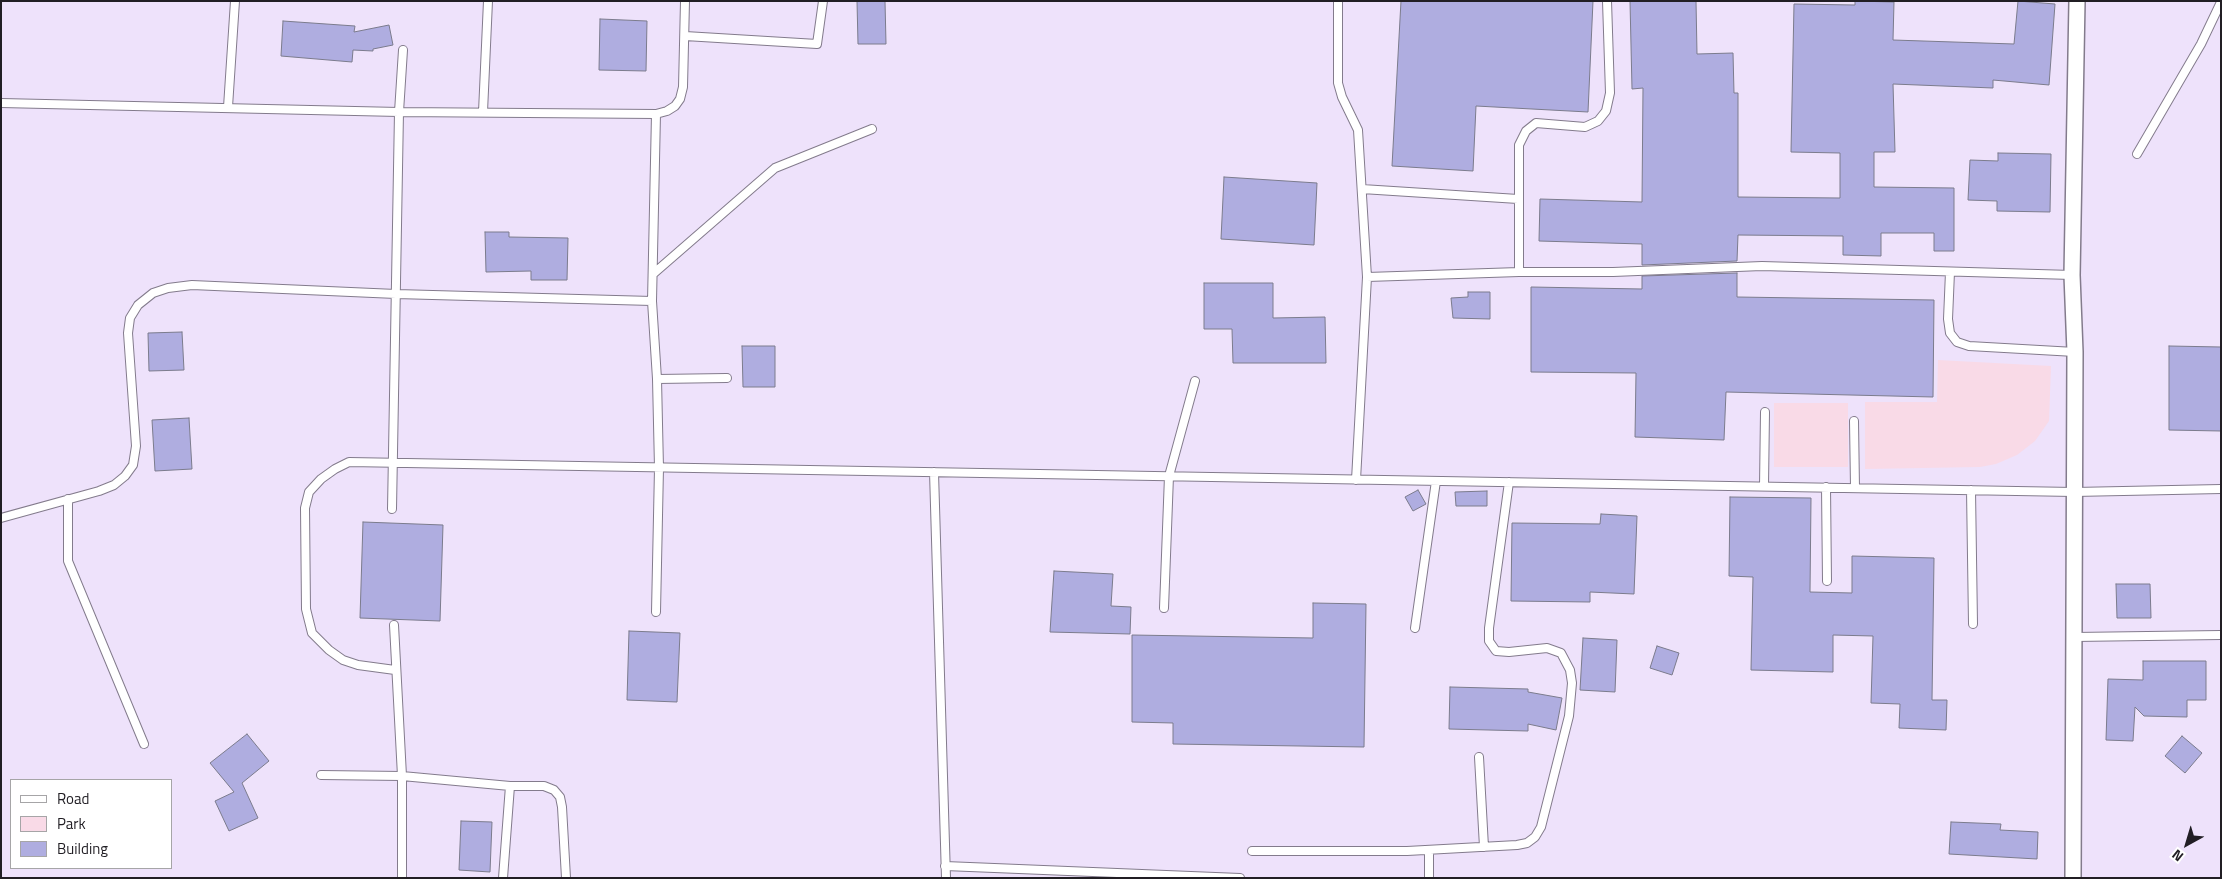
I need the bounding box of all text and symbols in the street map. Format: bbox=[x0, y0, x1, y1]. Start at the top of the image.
legend bbox=[10, 779, 172, 869]
text: Road bbox=[57, 787, 89, 810]
text: Park bbox=[57, 812, 86, 835]
north arrow bbox=[2162, 819, 2212, 869]
text: Building bbox=[57, 837, 108, 860]
text: N bbox=[2167, 845, 2188, 867]

